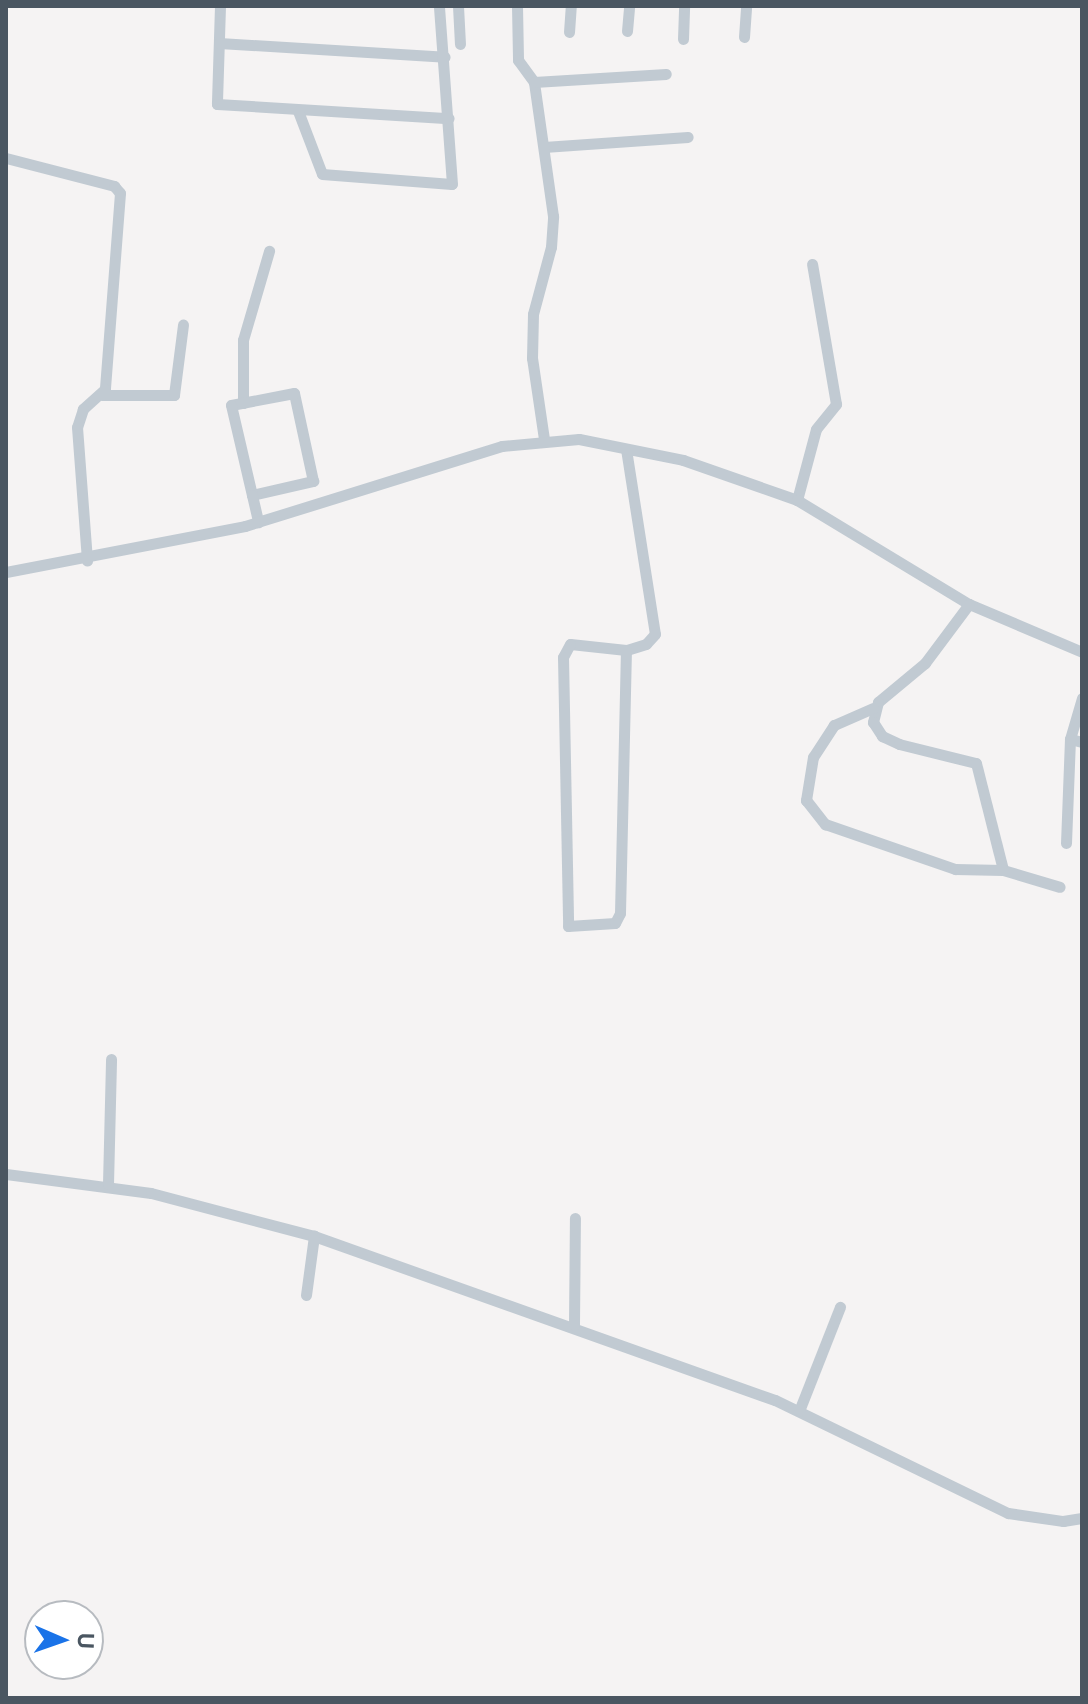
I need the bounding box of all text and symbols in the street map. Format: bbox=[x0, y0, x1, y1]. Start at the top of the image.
north arrow bbox=[24, 1600, 104, 1680]
text: U bbox=[73, 1632, 99, 1649]

